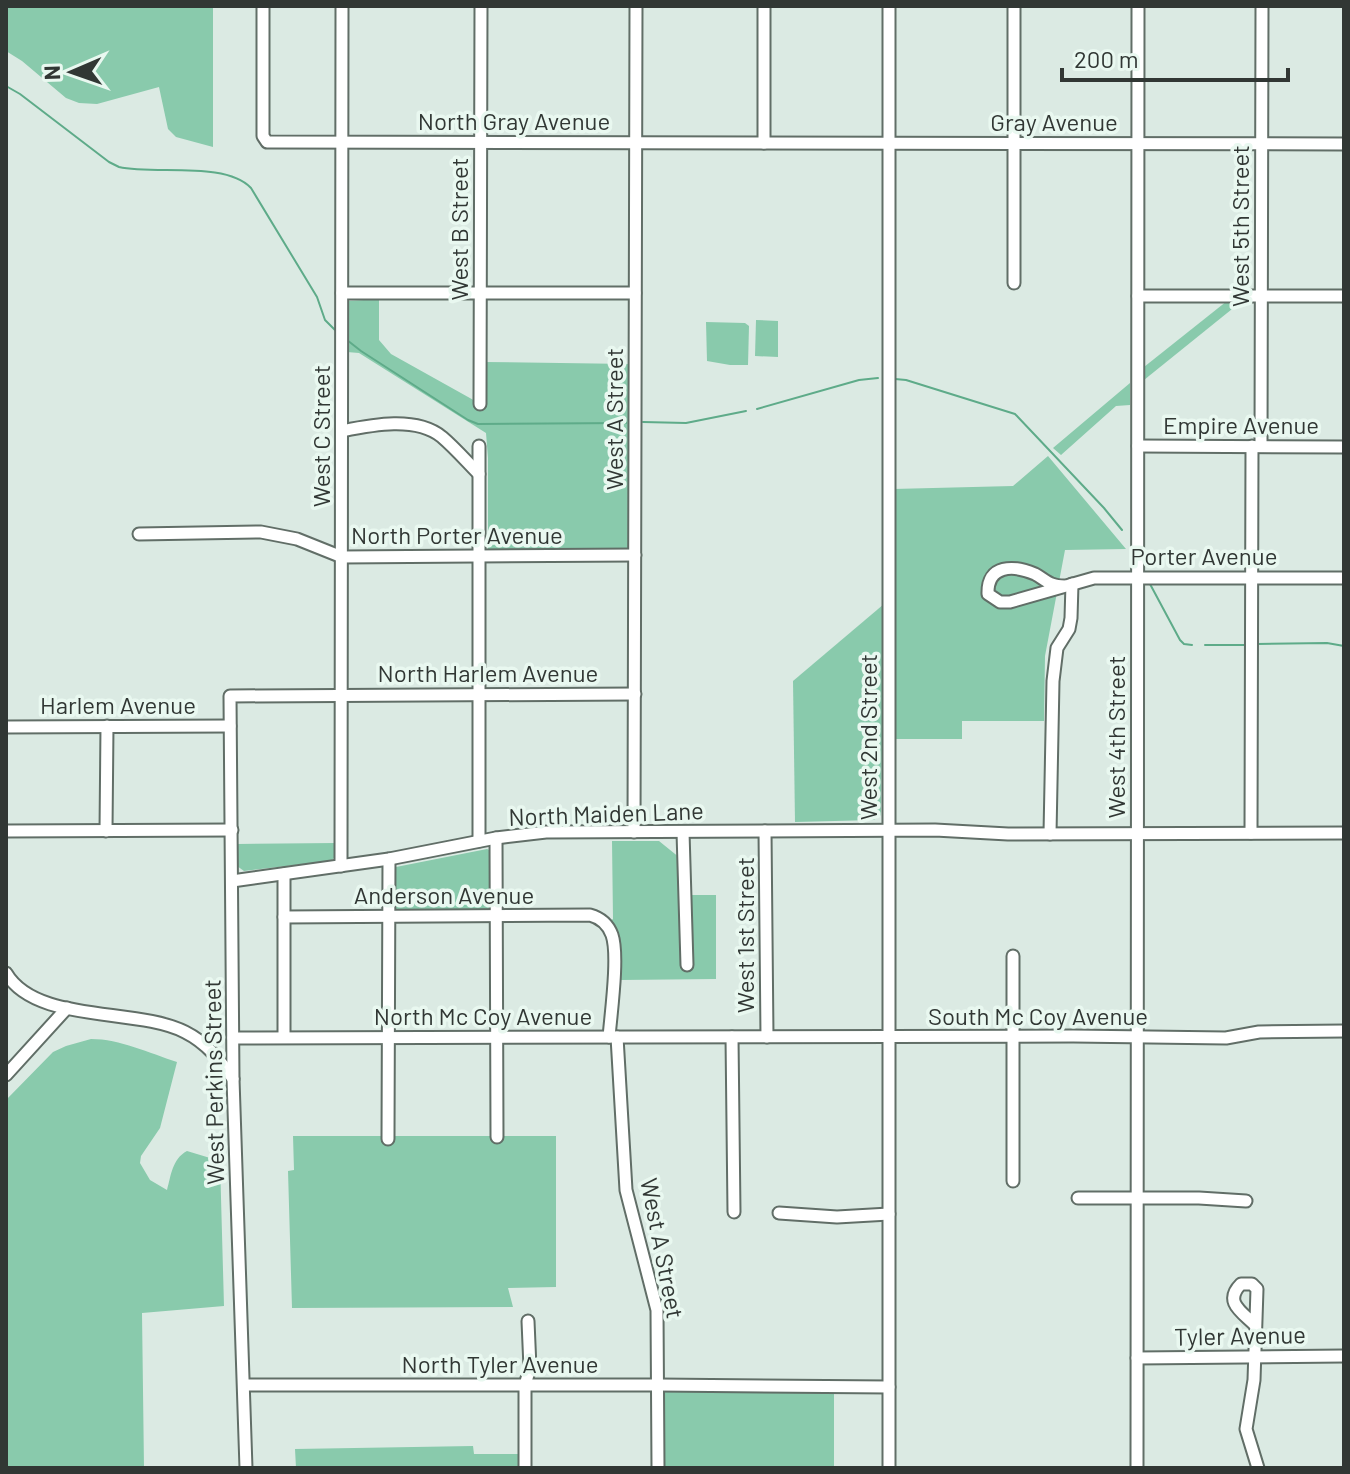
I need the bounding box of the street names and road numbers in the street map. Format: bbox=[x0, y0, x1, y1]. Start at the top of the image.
street label: North Gray Avenue bbox=[418, 106, 610, 135]
street label: Gray Avenue bbox=[990, 107, 1118, 136]
street label: West 5th Street bbox=[1225, 145, 1254, 307]
street label: West B Street bbox=[444, 158, 473, 300]
street label: West A Street bbox=[599, 348, 628, 490]
street label: West C Street bbox=[306, 365, 335, 507]
street label: Empire Avenue bbox=[1163, 410, 1319, 439]
street label: North Porter Avenue bbox=[351, 520, 563, 549]
street label: Porter Avenue bbox=[1131, 541, 1277, 570]
street label: West 2nd Street bbox=[853, 654, 882, 820]
street label: West 4th Street bbox=[1101, 656, 1130, 818]
street label: North Harlem Avenue bbox=[378, 658, 598, 687]
street label: Harlem Avenue bbox=[40, 690, 196, 719]
street label: North Maiden Lane bbox=[508, 795, 704, 831]
street label: West 1st Street bbox=[730, 857, 759, 1013]
street label: Anderson Avenue bbox=[354, 880, 534, 909]
street label: West Perkins Street bbox=[197, 979, 229, 1185]
street label: North Mc Coy Avenue bbox=[374, 1001, 592, 1030]
street label: South Mc Coy Avenue bbox=[928, 1001, 1148, 1030]
street label: West A Street bbox=[635, 1175, 691, 1321]
street label: Tyler Avenue bbox=[1174, 1319, 1306, 1351]
street label: North Tyler Avenue bbox=[402, 1349, 598, 1378]

